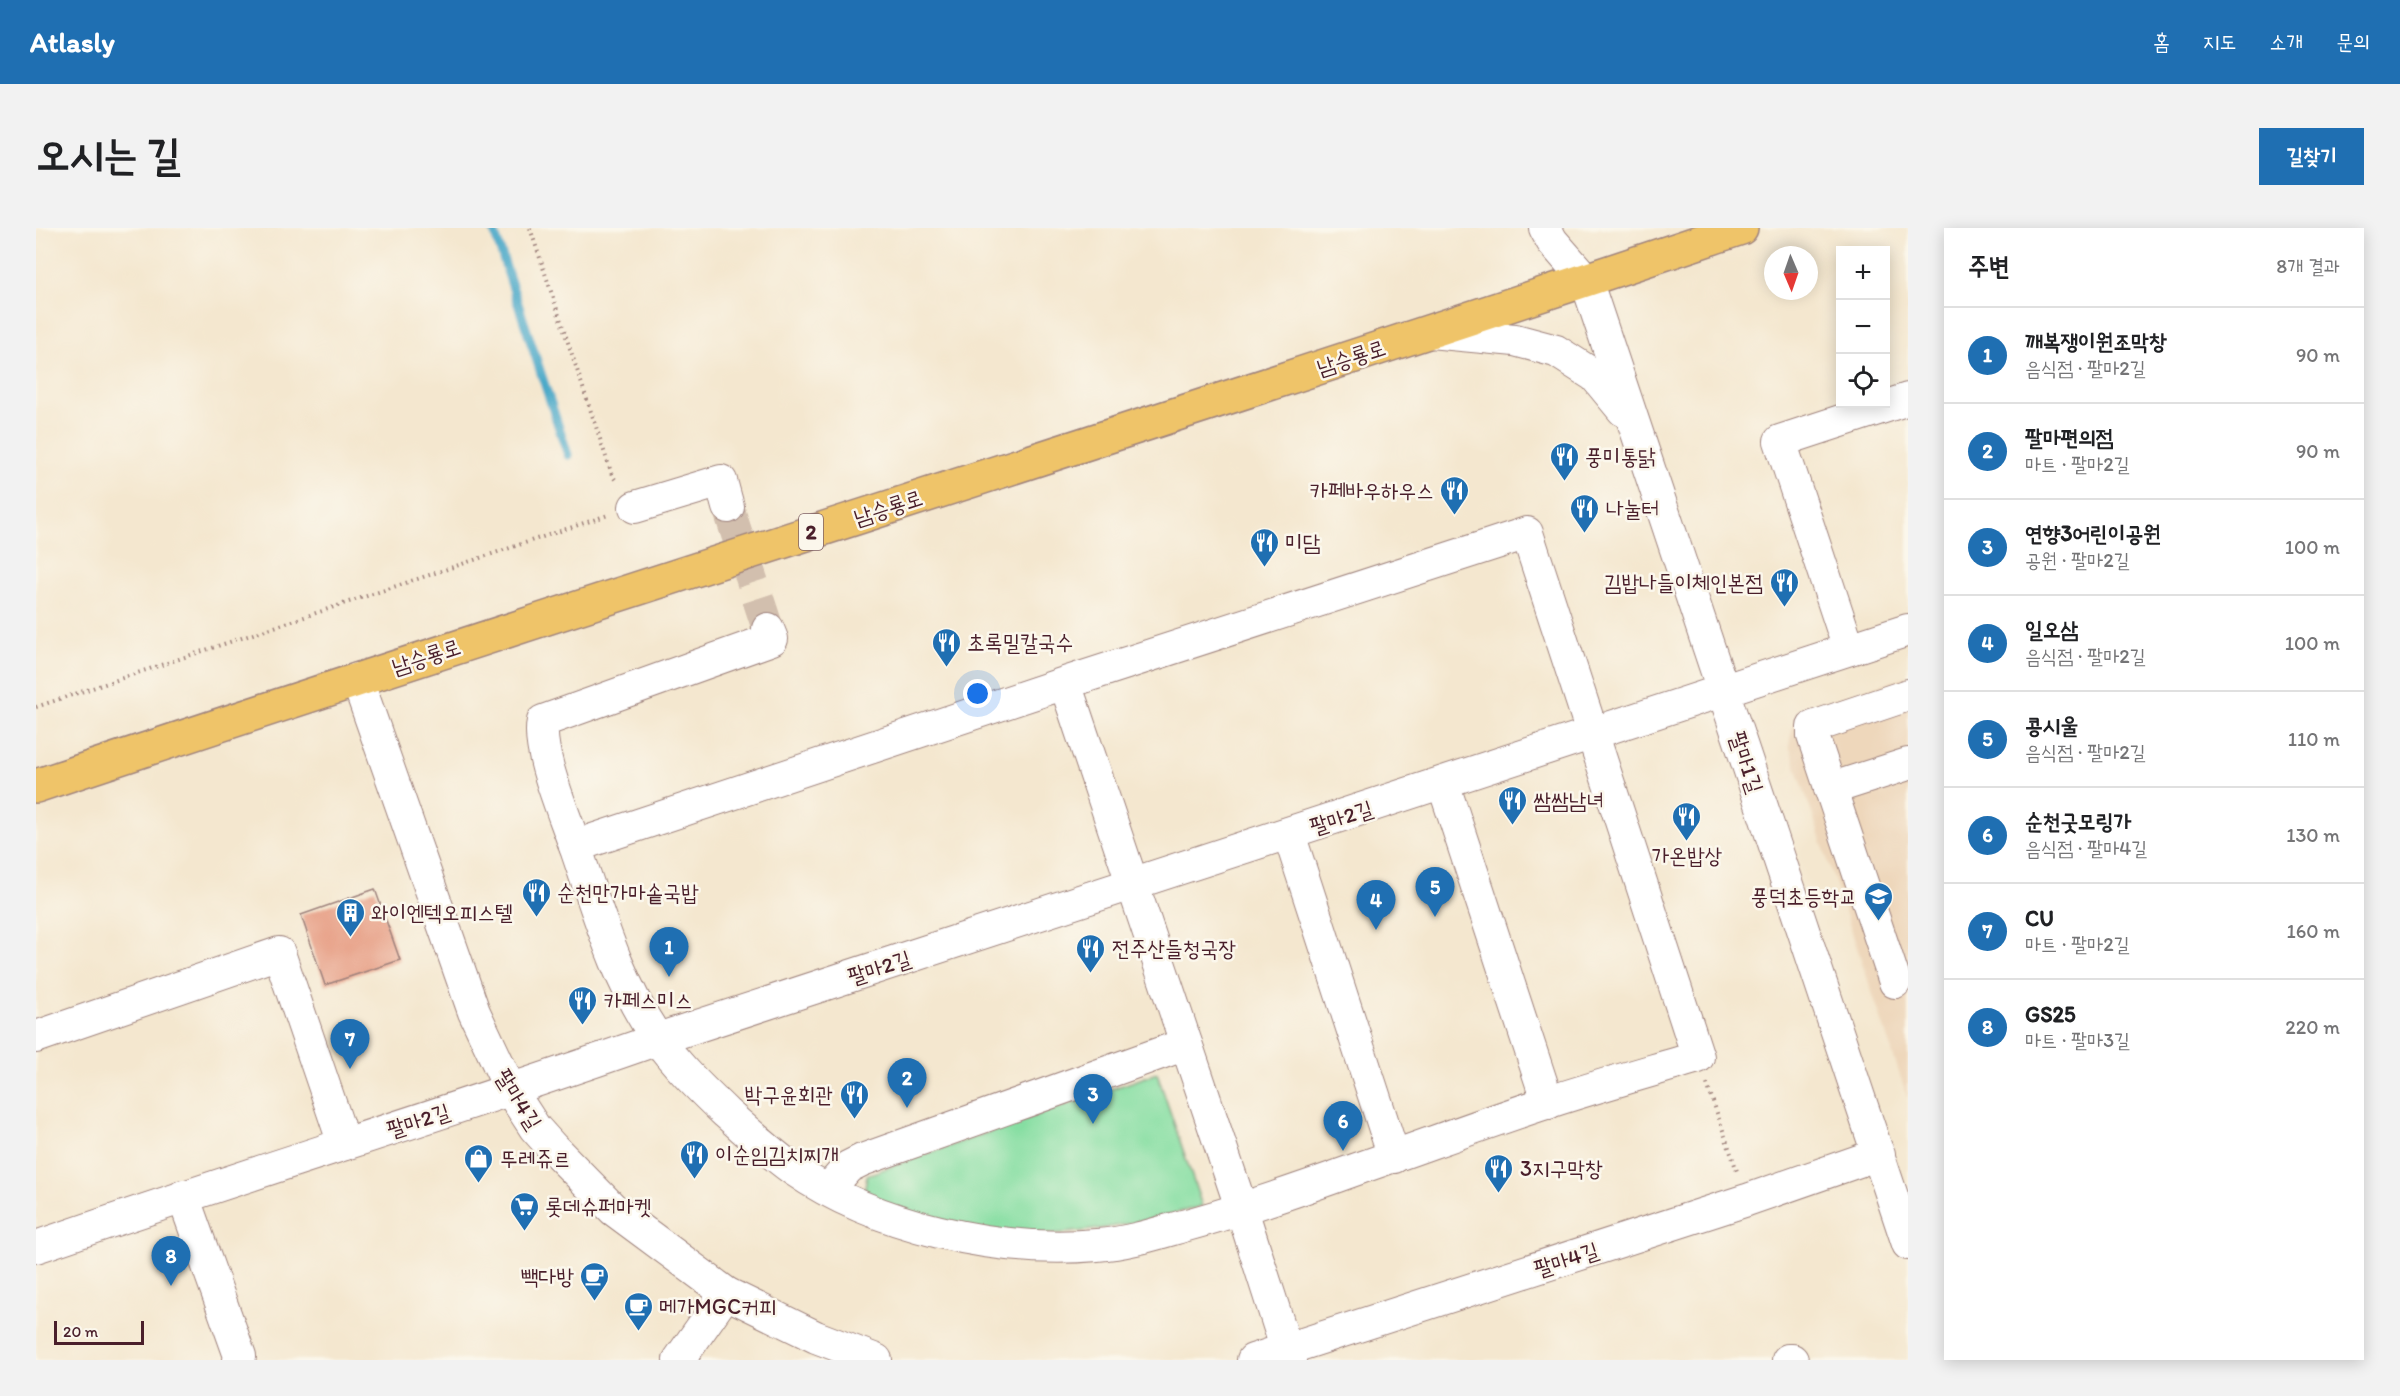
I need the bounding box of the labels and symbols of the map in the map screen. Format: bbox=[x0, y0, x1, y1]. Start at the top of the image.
north arrow bbox=[1764, 246, 1818, 300]
street label: 남승룡로 bbox=[1313, 334, 1389, 381]
restaurant icon: 풍미통닭 bbox=[1548, 440, 1580, 482]
place label: 풍미통닭 bbox=[1585, 443, 1656, 470]
restaurant icon: 카페바우하우스 bbox=[1439, 474, 1471, 516]
place label: 카페바우하우스 bbox=[1310, 477, 1434, 504]
street label: 남승룡로 bbox=[850, 484, 926, 531]
restaurant icon: 나눌터 bbox=[1569, 492, 1601, 534]
place label: 나눌터 bbox=[1606, 495, 1659, 522]
road number: 2 bbox=[799, 514, 823, 550]
restaurant icon: 미담 bbox=[1248, 526, 1280, 568]
place label: 미담 bbox=[1285, 529, 1320, 556]
restaurant icon: 김밥나들이체인본점 bbox=[1768, 566, 1800, 608]
place label: 김밥나들이체인본점 bbox=[1604, 569, 1763, 596]
restaurant icon: 초록밀칼국수 bbox=[930, 626, 962, 668]
place label: 초록밀칼국수 bbox=[967, 629, 1073, 656]
street label: 남승룡로 bbox=[388, 633, 464, 680]
your location bbox=[963, 679, 992, 708]
street label: 팔마1길 bbox=[1724, 728, 1769, 797]
restaurant icon: 쌈쌈남녀 bbox=[1496, 784, 1528, 826]
place label: 쌈쌈남녀 bbox=[1533, 787, 1604, 814]
street label: 팔마2길 bbox=[1306, 795, 1376, 840]
restaurant icon: 가온밥상 bbox=[1671, 800, 1703, 842]
place label: 가온밥상 bbox=[1652, 842, 1722, 869]
pin: 5 bbox=[1416, 868, 1454, 917]
restaurant icon: 순천만가마솥국밥 bbox=[520, 876, 552, 918]
place label: 순천만가마솥국밥 bbox=[557, 879, 699, 906]
pin: 4 bbox=[1356, 880, 1396, 930]
school or university icon: 풍덕초등학교 bbox=[1862, 880, 1894, 922]
place label: 풍덕초등학교 bbox=[1751, 883, 1857, 910]
building icon: 와이엔텍오피스텔 bbox=[334, 896, 366, 938]
place label: 와이엔텍오피스텔 bbox=[371, 899, 513, 926]
pin: 1 bbox=[650, 928, 688, 977]
restaurant icon: 전주산들청국장 bbox=[1075, 932, 1107, 974]
place label: 전주산들청국장 bbox=[1112, 935, 1236, 962]
street label: 팔마2길 bbox=[844, 945, 914, 990]
restaurant icon: 카페스미스 bbox=[567, 984, 599, 1026]
place label: 카페스미스 bbox=[604, 987, 693, 1014]
pin: 7 bbox=[330, 1020, 370, 1069]
pin: 2 bbox=[888, 1058, 926, 1108]
street label: 팔마4길 bbox=[490, 1064, 548, 1135]
pin: 3 bbox=[1074, 1074, 1112, 1124]
restaurant icon: 박구윤회관 bbox=[838, 1078, 870, 1120]
place label: 박구윤회관 bbox=[744, 1081, 833, 1108]
street label: 팔마2길 bbox=[383, 1098, 453, 1143]
pin: 6 bbox=[1324, 1102, 1362, 1151]
restaurant icon: 이순임김치찌개 bbox=[678, 1138, 710, 1180]
place label: 이순임김치찌개 bbox=[715, 1141, 839, 1168]
shop icon: 뚜레쥬르 bbox=[463, 1142, 495, 1184]
place label: 뚜레쥬르 bbox=[500, 1145, 571, 1172]
restaurant icon: 3지구막창 bbox=[1483, 1152, 1515, 1194]
place label: 3지구막창 bbox=[1520, 1155, 1603, 1182]
supermarket icon: 롯데슈퍼마켓 bbox=[508, 1190, 540, 1232]
place label: 롯데슈퍼마켓 bbox=[545, 1193, 651, 1220]
pin: 8 bbox=[152, 1236, 190, 1286]
street label: 팔마4길 bbox=[1530, 1236, 1602, 1283]
cafe icon: 빽다방 bbox=[579, 1260, 611, 1302]
place label: 빽다방 bbox=[521, 1263, 574, 1290]
cafe icon: 메가MGC커피 bbox=[622, 1290, 654, 1332]
place label: 메가MGC커피 bbox=[659, 1293, 776, 1320]
scale bar bbox=[54, 1318, 144, 1346]

